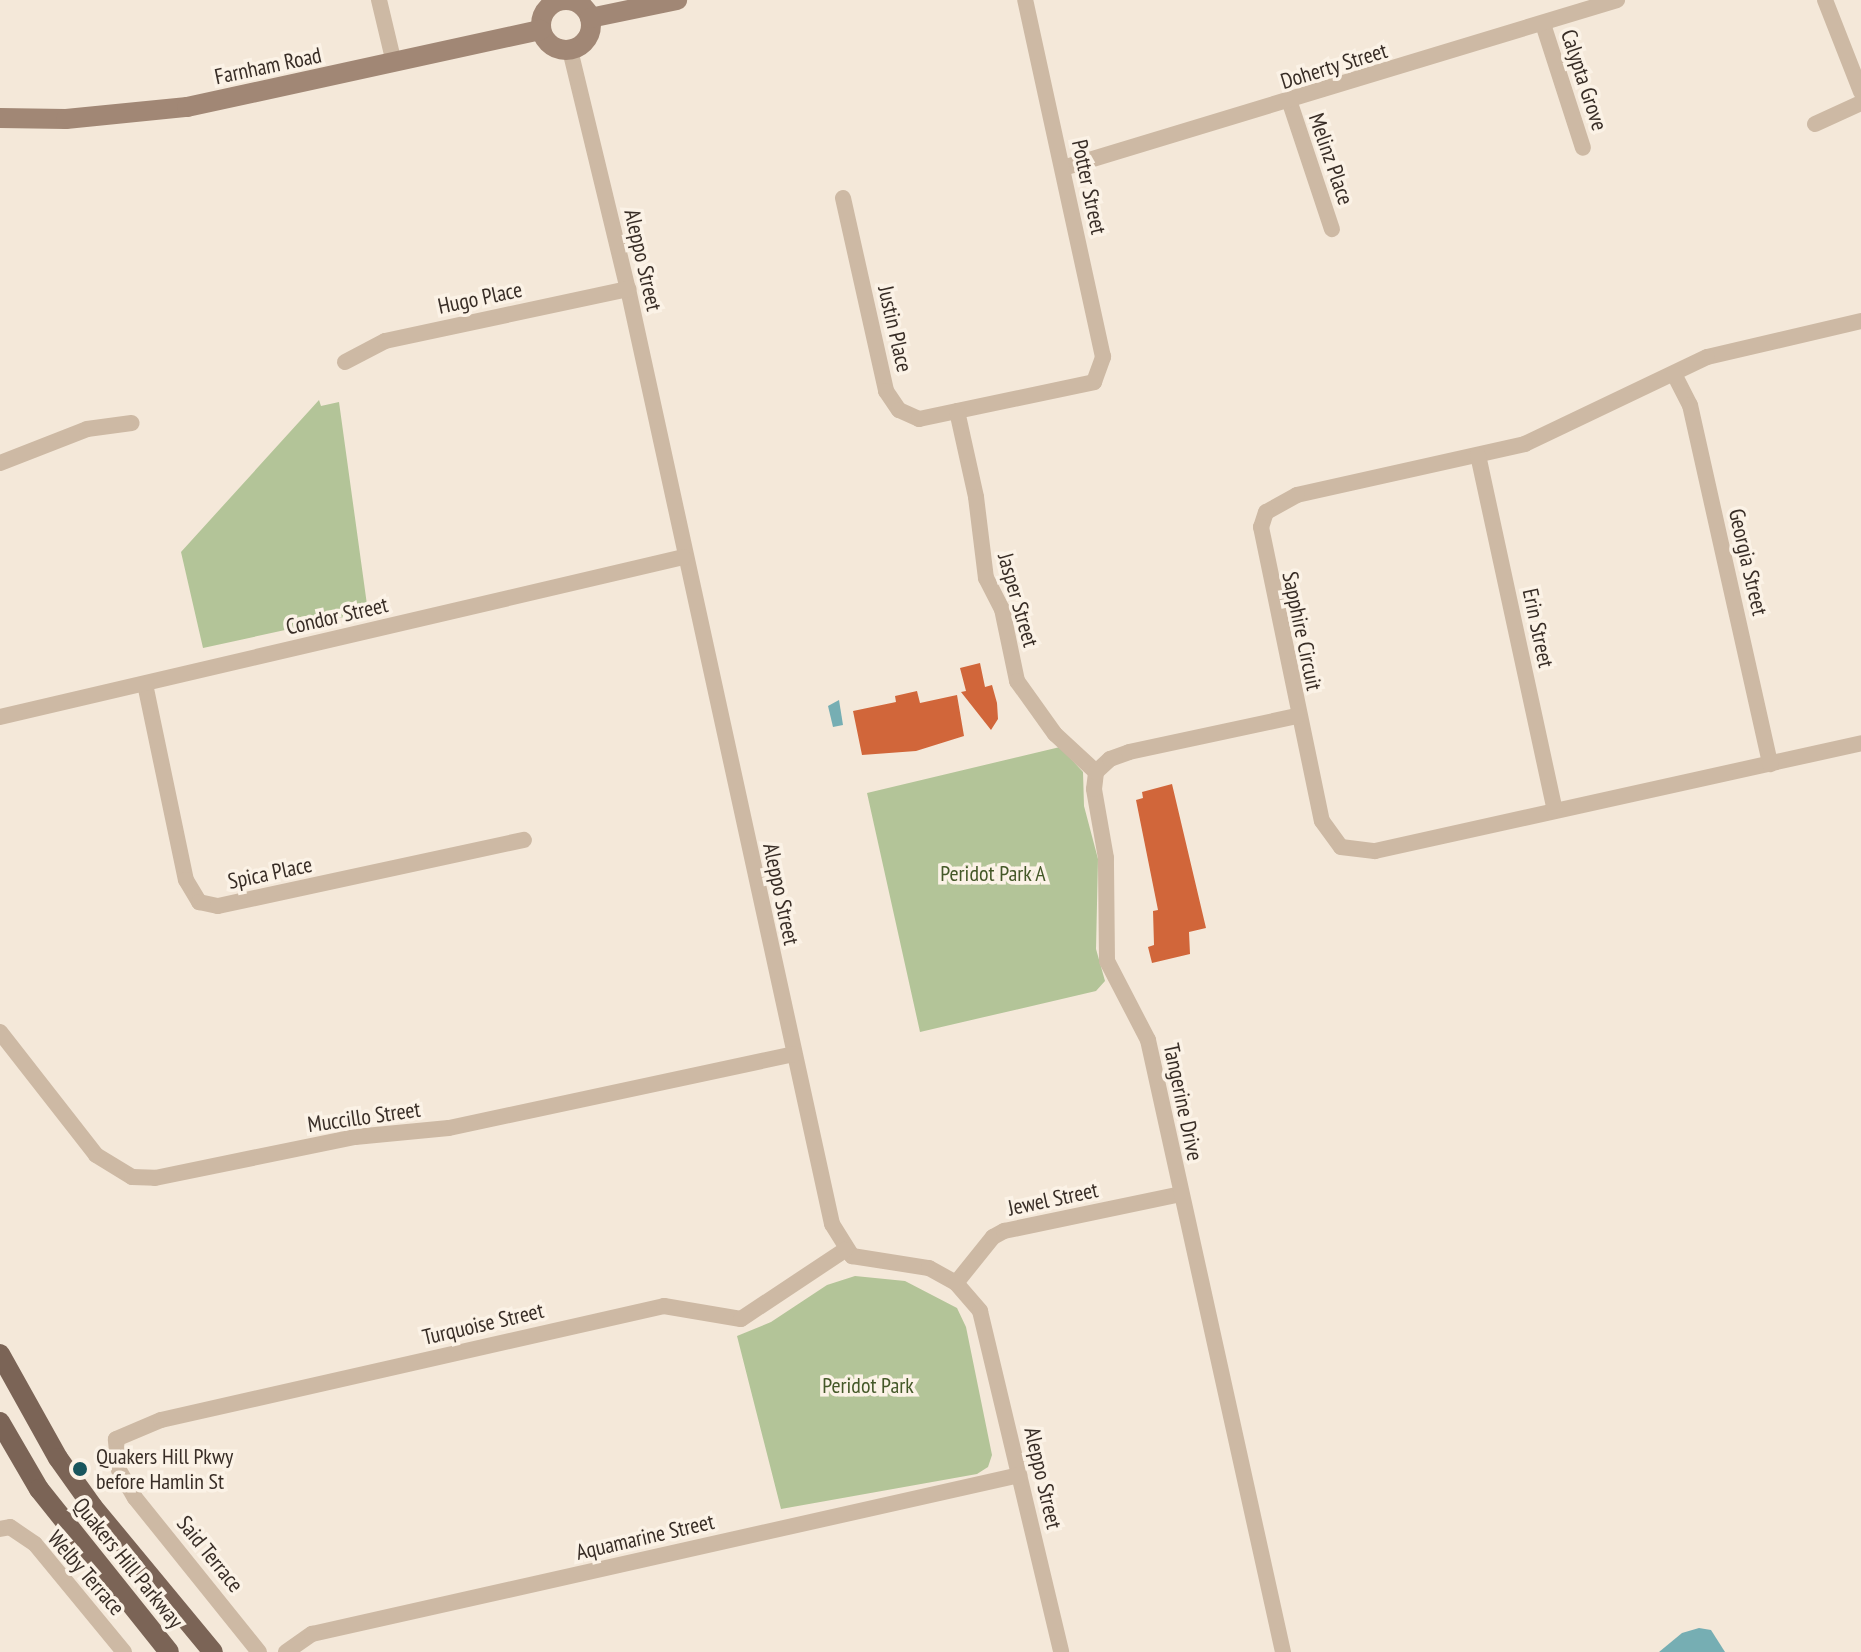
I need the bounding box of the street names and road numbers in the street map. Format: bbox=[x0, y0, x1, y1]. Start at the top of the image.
street label: Calypta Grove bbox=[1555, 26, 1613, 134]
street label: Doherty Street bbox=[1277, 37, 1391, 95]
street label: Farnham Road bbox=[212, 42, 324, 90]
street label: Melinz Place bbox=[1303, 109, 1359, 209]
street label: Potter Street bbox=[1066, 137, 1112, 237]
street label: Aleppo Street bbox=[619, 207, 667, 313]
street label: Hugo Place bbox=[435, 276, 525, 320]
street label: Justin Place bbox=[872, 283, 918, 375]
street label: Georgia Street bbox=[1723, 506, 1773, 618]
street label: Jasper Street bbox=[992, 550, 1044, 650]
street label: Sapphire Circuit bbox=[1277, 569, 1327, 693]
street label: Erin Street bbox=[1517, 586, 1559, 670]
street label: Condor Street bbox=[283, 591, 391, 641]
street label: Aleppo Street bbox=[757, 841, 805, 947]
street label: Spica Place bbox=[225, 851, 315, 895]
street label: Tangerine Drive bbox=[1158, 1041, 1208, 1163]
street label: Muccillo Street bbox=[306, 1096, 422, 1138]
street label: Jewel Street bbox=[1006, 1177, 1100, 1221]
street label: Turquoise Street bbox=[420, 1297, 546, 1351]
street label: Aleppo Street bbox=[1019, 1425, 1067, 1531]
street label: Quakers Hill Parkway bbox=[67, 1492, 189, 1634]
street label: Aquamarine Street bbox=[573, 1508, 717, 1566]
street label: Said Terrace bbox=[171, 1510, 249, 1598]
street label: Welby Terrace bbox=[42, 1525, 130, 1621]

